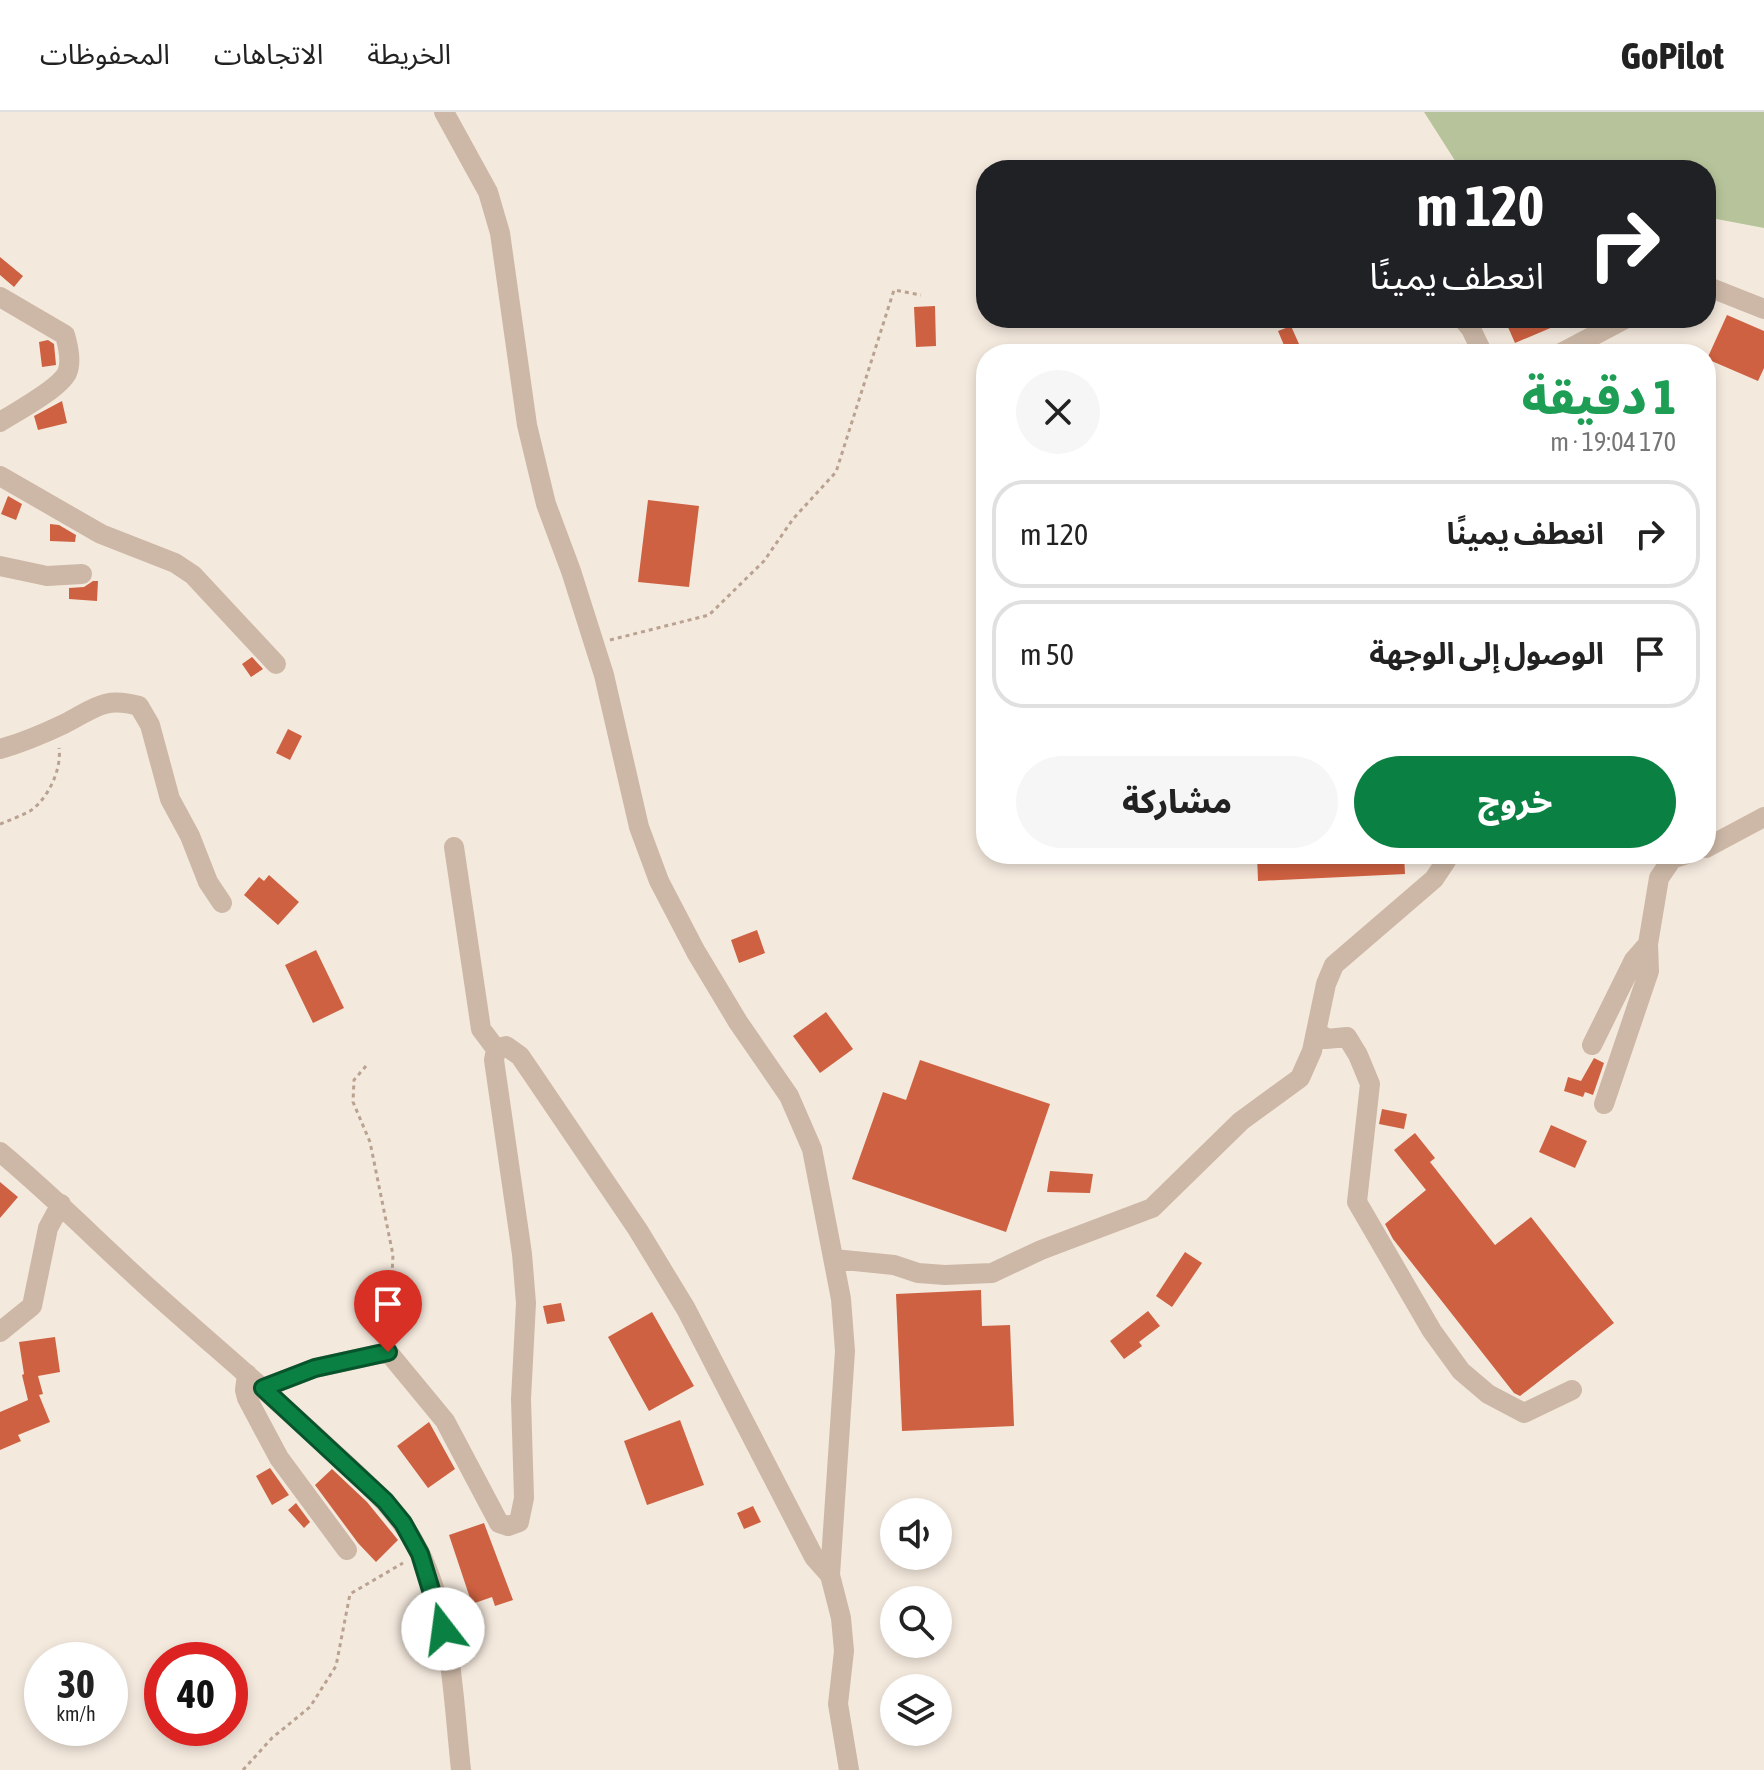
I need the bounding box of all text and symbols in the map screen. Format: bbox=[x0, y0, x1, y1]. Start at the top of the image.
text: GoPilot bbox=[1621, 34, 1724, 77]
text: المحفوظات bbox=[40, 38, 170, 70]
text: الاتجاهات bbox=[214, 38, 323, 70]
text: الخريطة bbox=[367, 38, 451, 70]
text: 120 m bbox=[1417, 174, 1544, 238]
icon: right bbox=[1572, 192, 1676, 296]
text: انعطف يمينًا bbox=[1369, 255, 1544, 297]
text: 1 دقيقة bbox=[1522, 369, 1676, 424]
button: close bbox=[1016, 370, 1100, 454]
text: 170 m · 19:04 bbox=[1550, 427, 1676, 457]
icon: right bbox=[1628, 512, 1672, 556]
text: انعطف يمينًا bbox=[1447, 516, 1604, 550]
text: 120 m bbox=[1020, 517, 1088, 551]
icon: arrive bbox=[1628, 632, 1672, 676]
text: الوصول إلى الوجهة bbox=[1369, 636, 1604, 670]
text: 50 m bbox=[1020, 637, 1074, 671]
button: مشاركة bbox=[1016, 756, 1338, 848]
button: خروج bbox=[1354, 756, 1676, 848]
pin bbox=[354, 1270, 422, 1352]
icon: arrive bbox=[366, 1282, 410, 1326]
map controls bbox=[880, 1498, 952, 1746]
button: sound bbox=[880, 1498, 952, 1570]
button: search bbox=[880, 1586, 952, 1658]
position arrow bbox=[401, 1587, 485, 1671]
speed limit sign: 40 bbox=[144, 1642, 248, 1746]
text: 30 bbox=[57, 1661, 95, 1706]
button: layers bbox=[880, 1674, 952, 1746]
text: km/h bbox=[56, 1702, 96, 1725]

